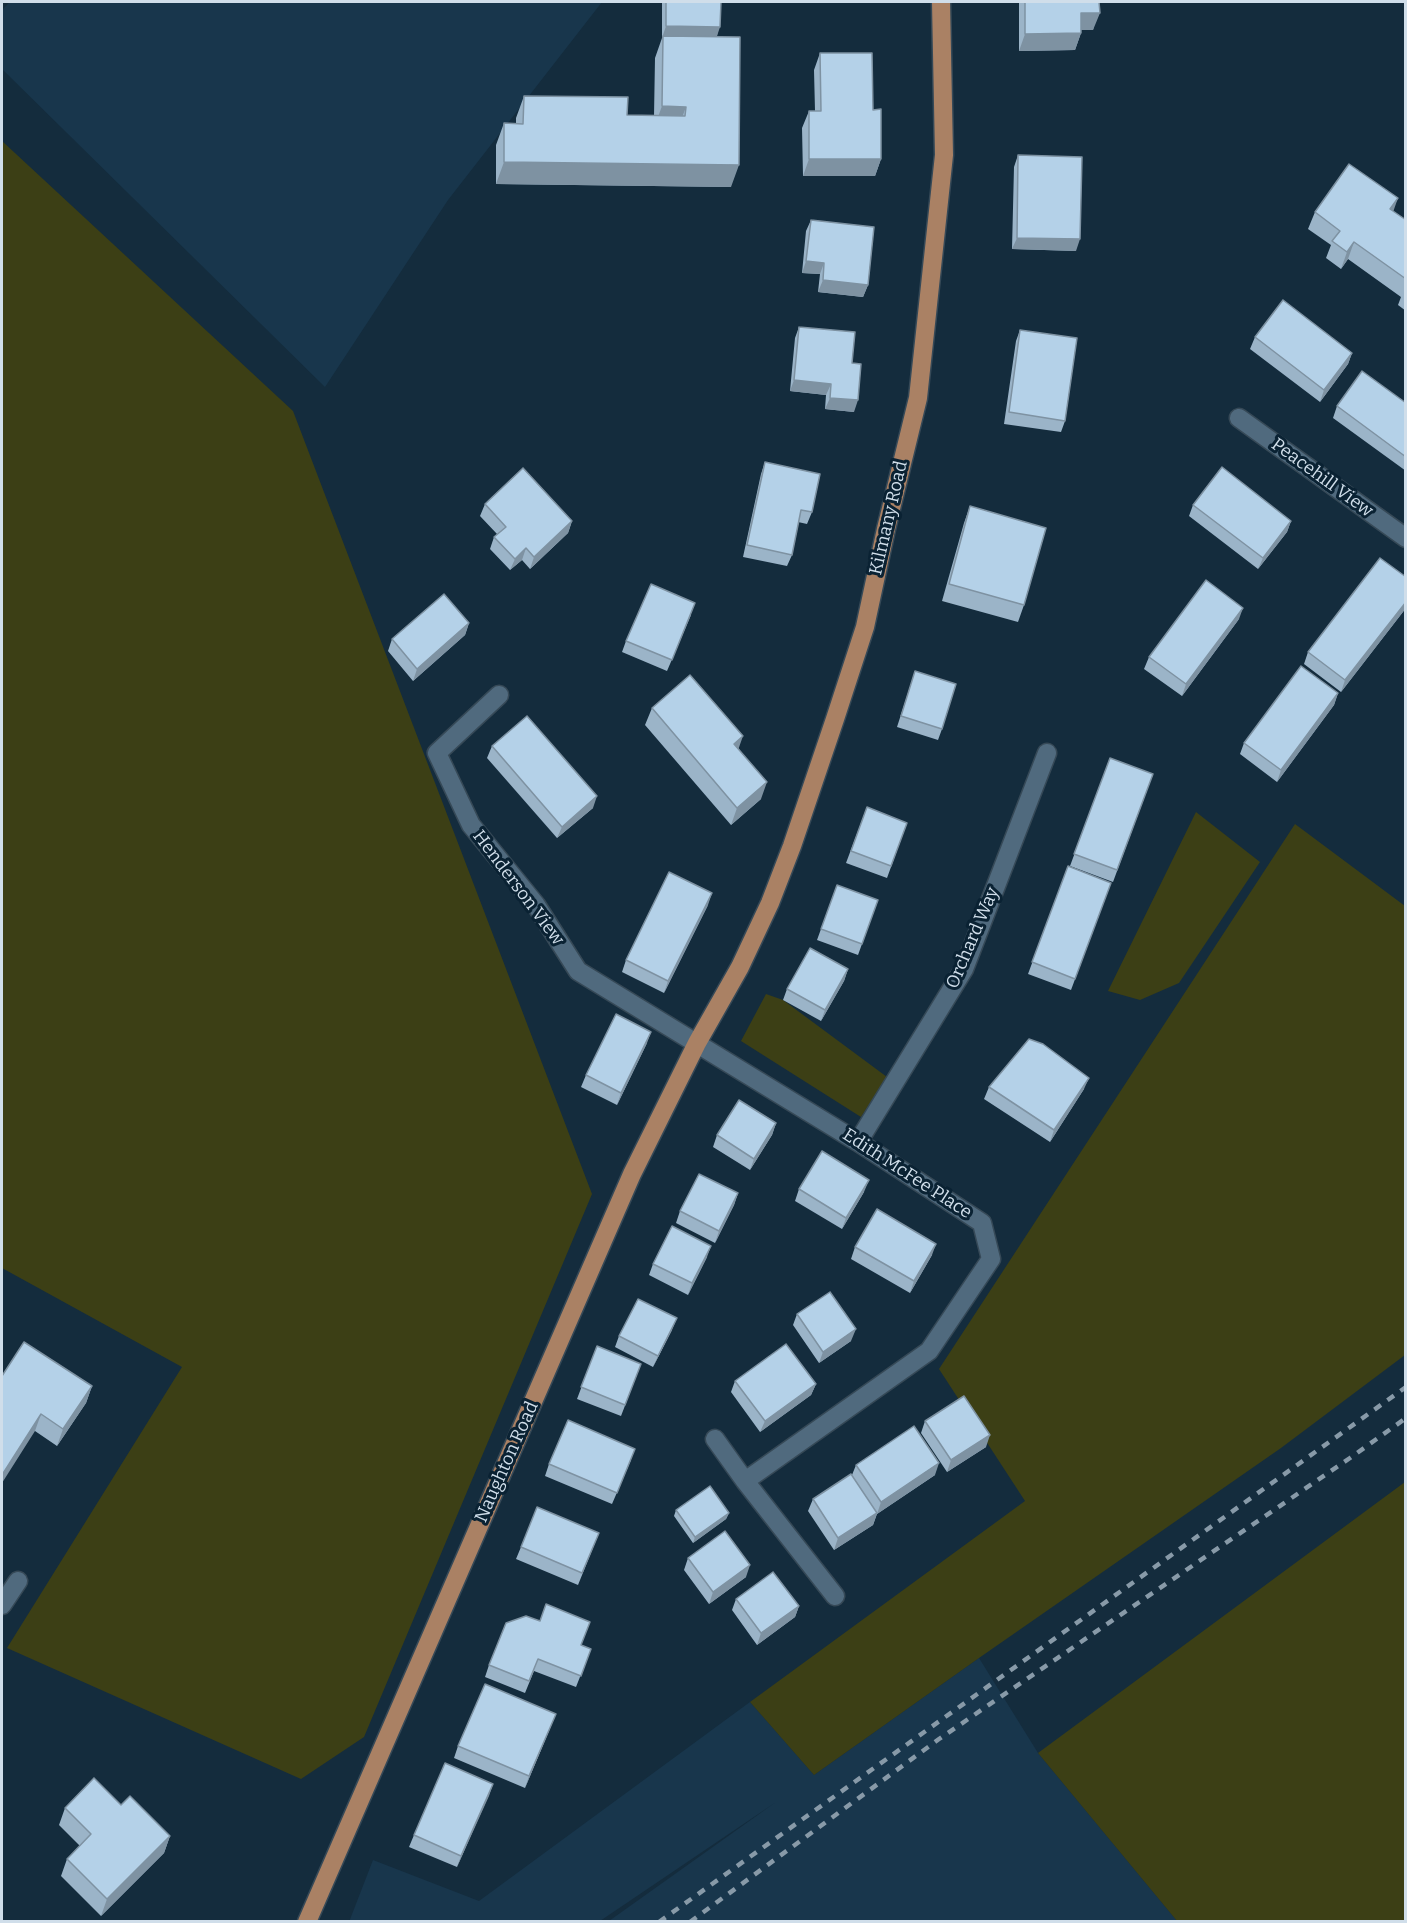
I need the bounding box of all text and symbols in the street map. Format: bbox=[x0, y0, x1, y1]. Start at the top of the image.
street label: Peacehill View bbox=[1267, 434, 1377, 522]
street label: Kilmany Road bbox=[865, 459, 913, 577]
street label: Henderson View bbox=[468, 826, 568, 950]
street label: Orchard Way bbox=[942, 884, 1004, 992]
street label: Edith McFee Place bbox=[838, 1124, 976, 1224]
street label: Naughton Road bbox=[471, 1398, 543, 1526]

